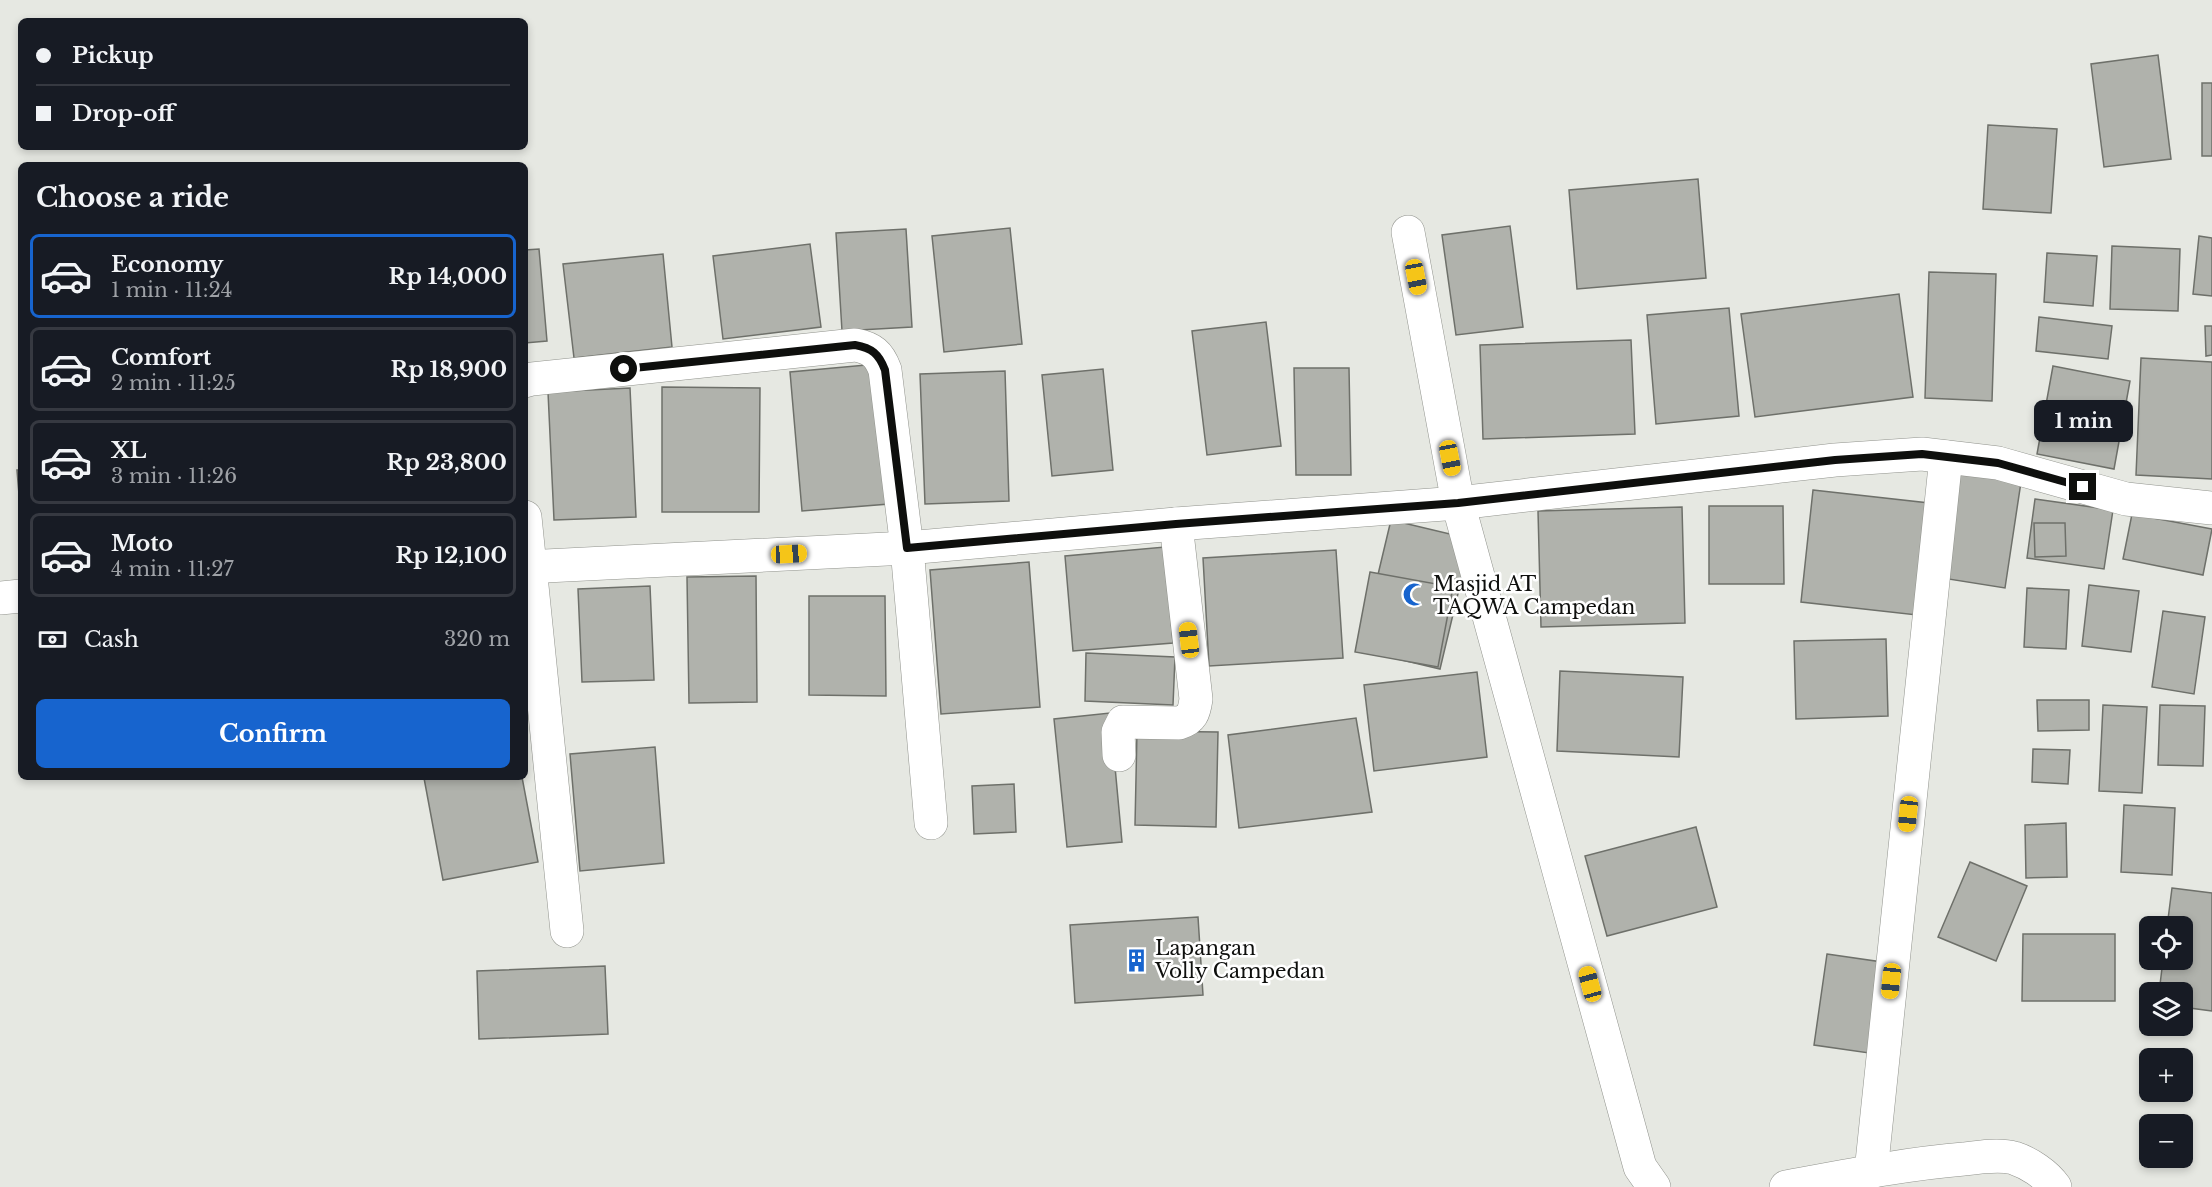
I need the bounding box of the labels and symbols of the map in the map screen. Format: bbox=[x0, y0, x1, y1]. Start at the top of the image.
car bbox=[1404, 258, 1428, 296]
route start bbox=[610, 355, 637, 382]
callout: 1 min bbox=[2034, 400, 2132, 442]
car bbox=[1438, 439, 1462, 477]
route end bbox=[2069, 473, 2096, 500]
car bbox=[771, 544, 807, 564]
place label: Masjid AT TAQWA Campedan bbox=[1433, 572, 1636, 619]
mosque icon: Masjid AT TAQWA Campedan bbox=[1402, 582, 1428, 608]
car bbox=[1178, 621, 1200, 659]
car bbox=[1897, 795, 1919, 833]
place label: Lapangan Volly Campedan bbox=[1154, 936, 1325, 983]
building icon: Lapangan Volly Campedan bbox=[1124, 947, 1150, 973]
car bbox=[1880, 962, 1902, 1000]
car bbox=[1577, 964, 1603, 1004]

